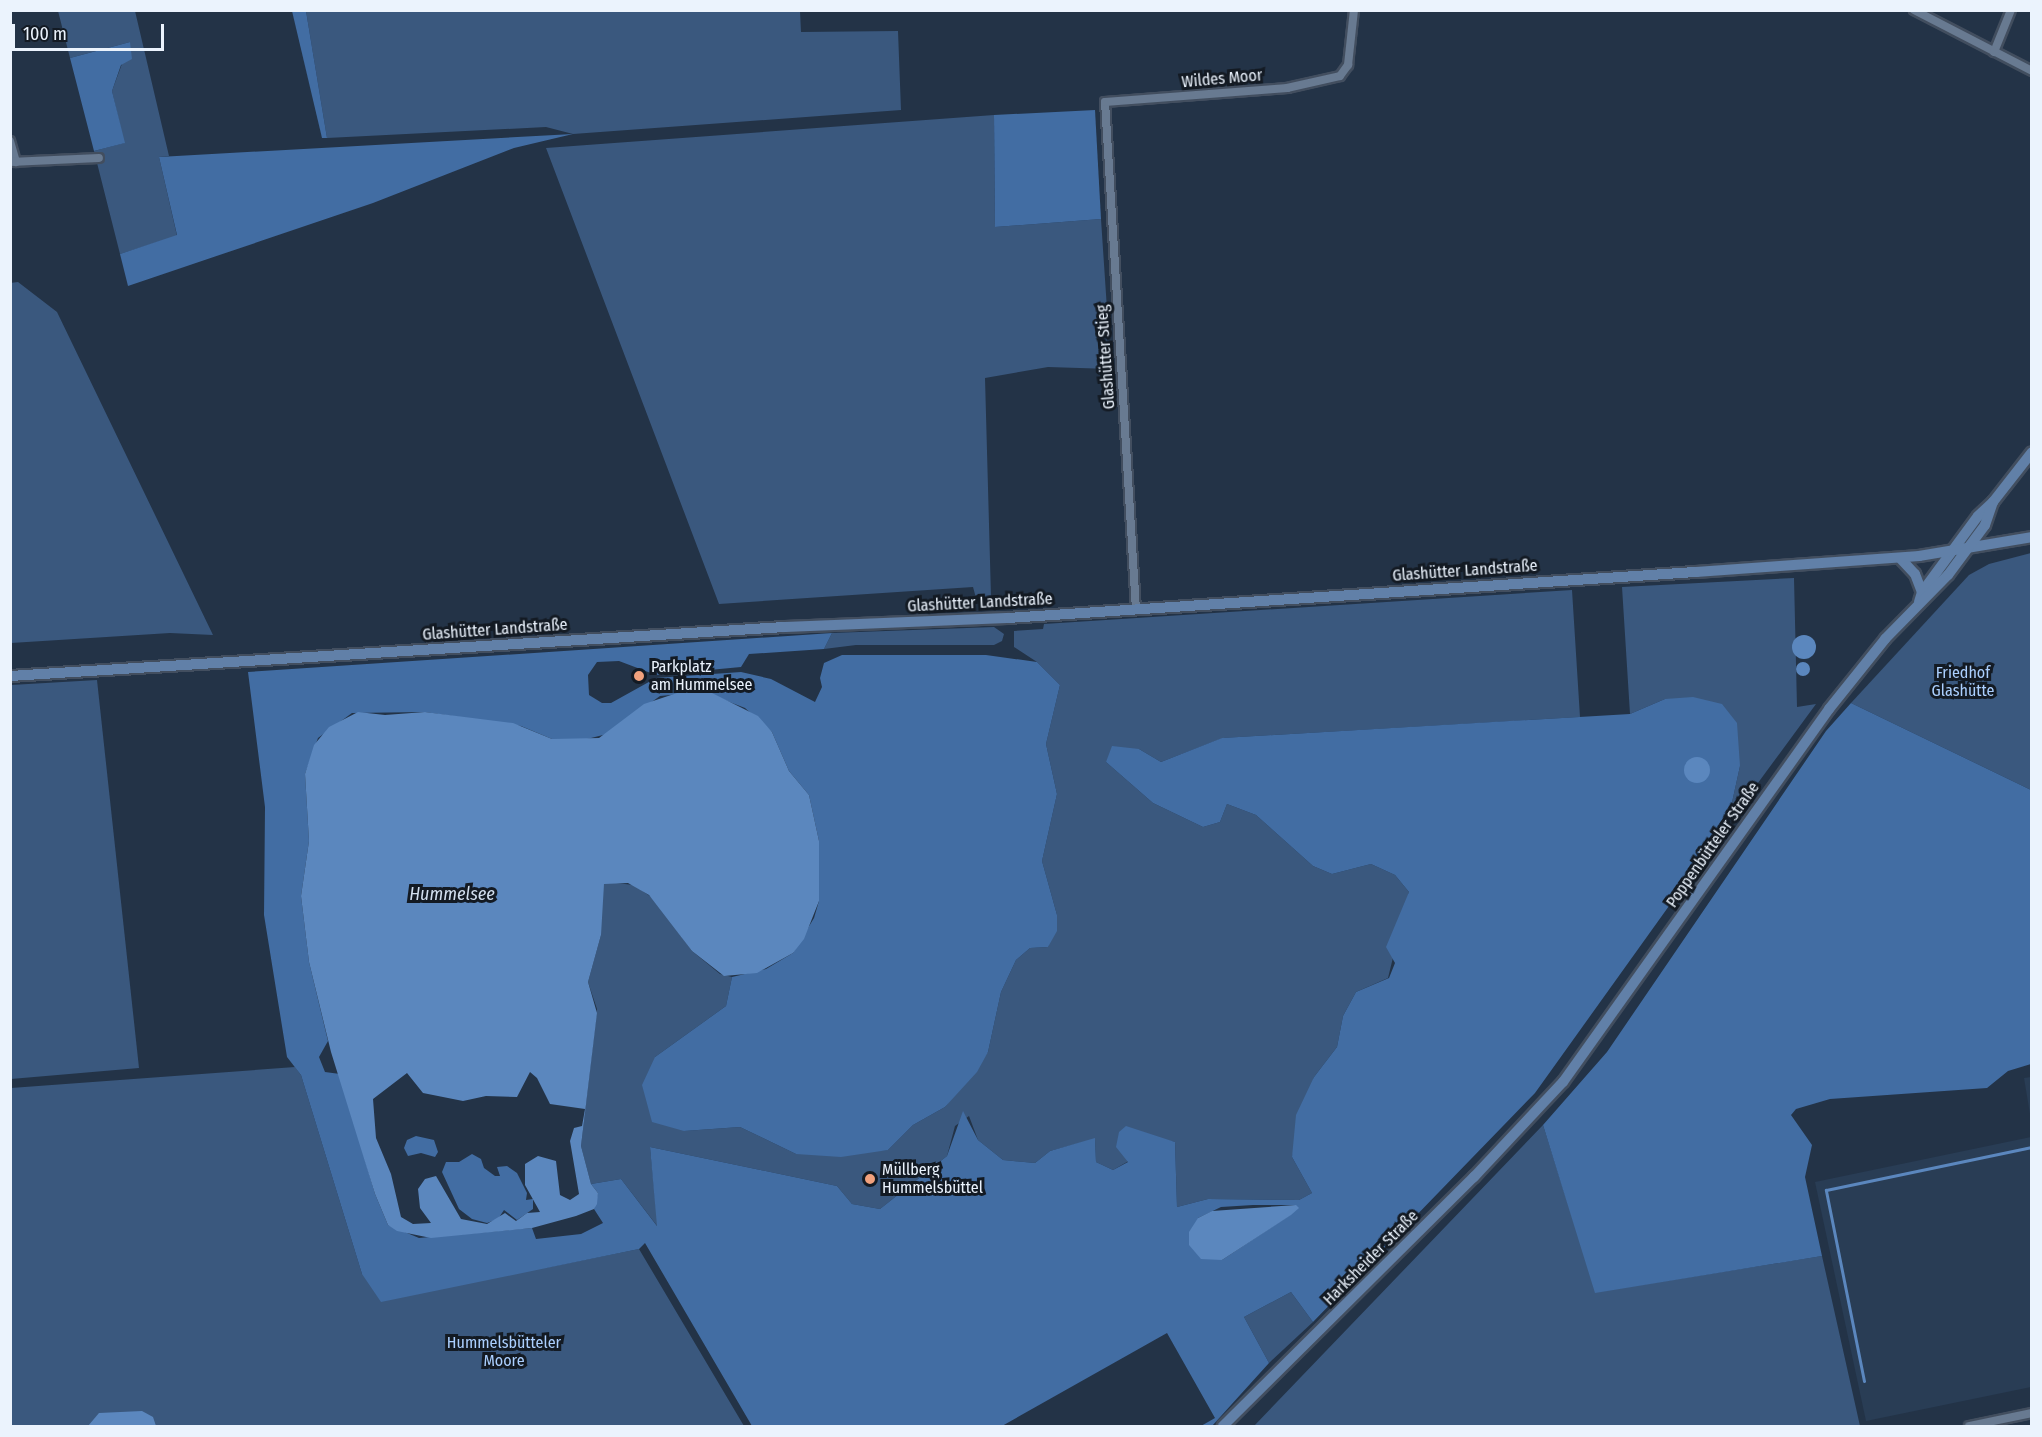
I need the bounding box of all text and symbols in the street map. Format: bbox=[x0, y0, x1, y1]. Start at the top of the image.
scale bar bbox=[15, 12, 166, 50]
text: 100 m bbox=[23, 23, 67, 45]
street label: Wildes Moor bbox=[1181, 66, 1263, 92]
street label: Glashütter Stieg bbox=[1093, 304, 1119, 410]
street label: Glashütter Landstraße bbox=[1392, 556, 1538, 586]
street label: Glashütter Landstraße bbox=[907, 590, 1053, 616]
street label: Glashütter Landstraße bbox=[422, 615, 568, 645]
place label: Parkplatz am Hummelsee bbox=[651, 657, 752, 695]
park label: Friedhof Glashütte bbox=[1932, 663, 1994, 701]
marker: Parkplatz am Hummelsee bbox=[632, 669, 646, 683]
street label: Poppenbütteler Straße bbox=[1663, 779, 1763, 911]
water label: Hummelsee bbox=[409, 883, 495, 905]
place label: Müllberg Hummelsbüttel bbox=[882, 1160, 983, 1198]
marker: Müllberg Hummelsbüttel bbox=[863, 1172, 877, 1186]
street label: Harksheider Straße bbox=[1320, 1207, 1422, 1309]
park label: Hummelsbütteler Moore bbox=[447, 1333, 561, 1371]

